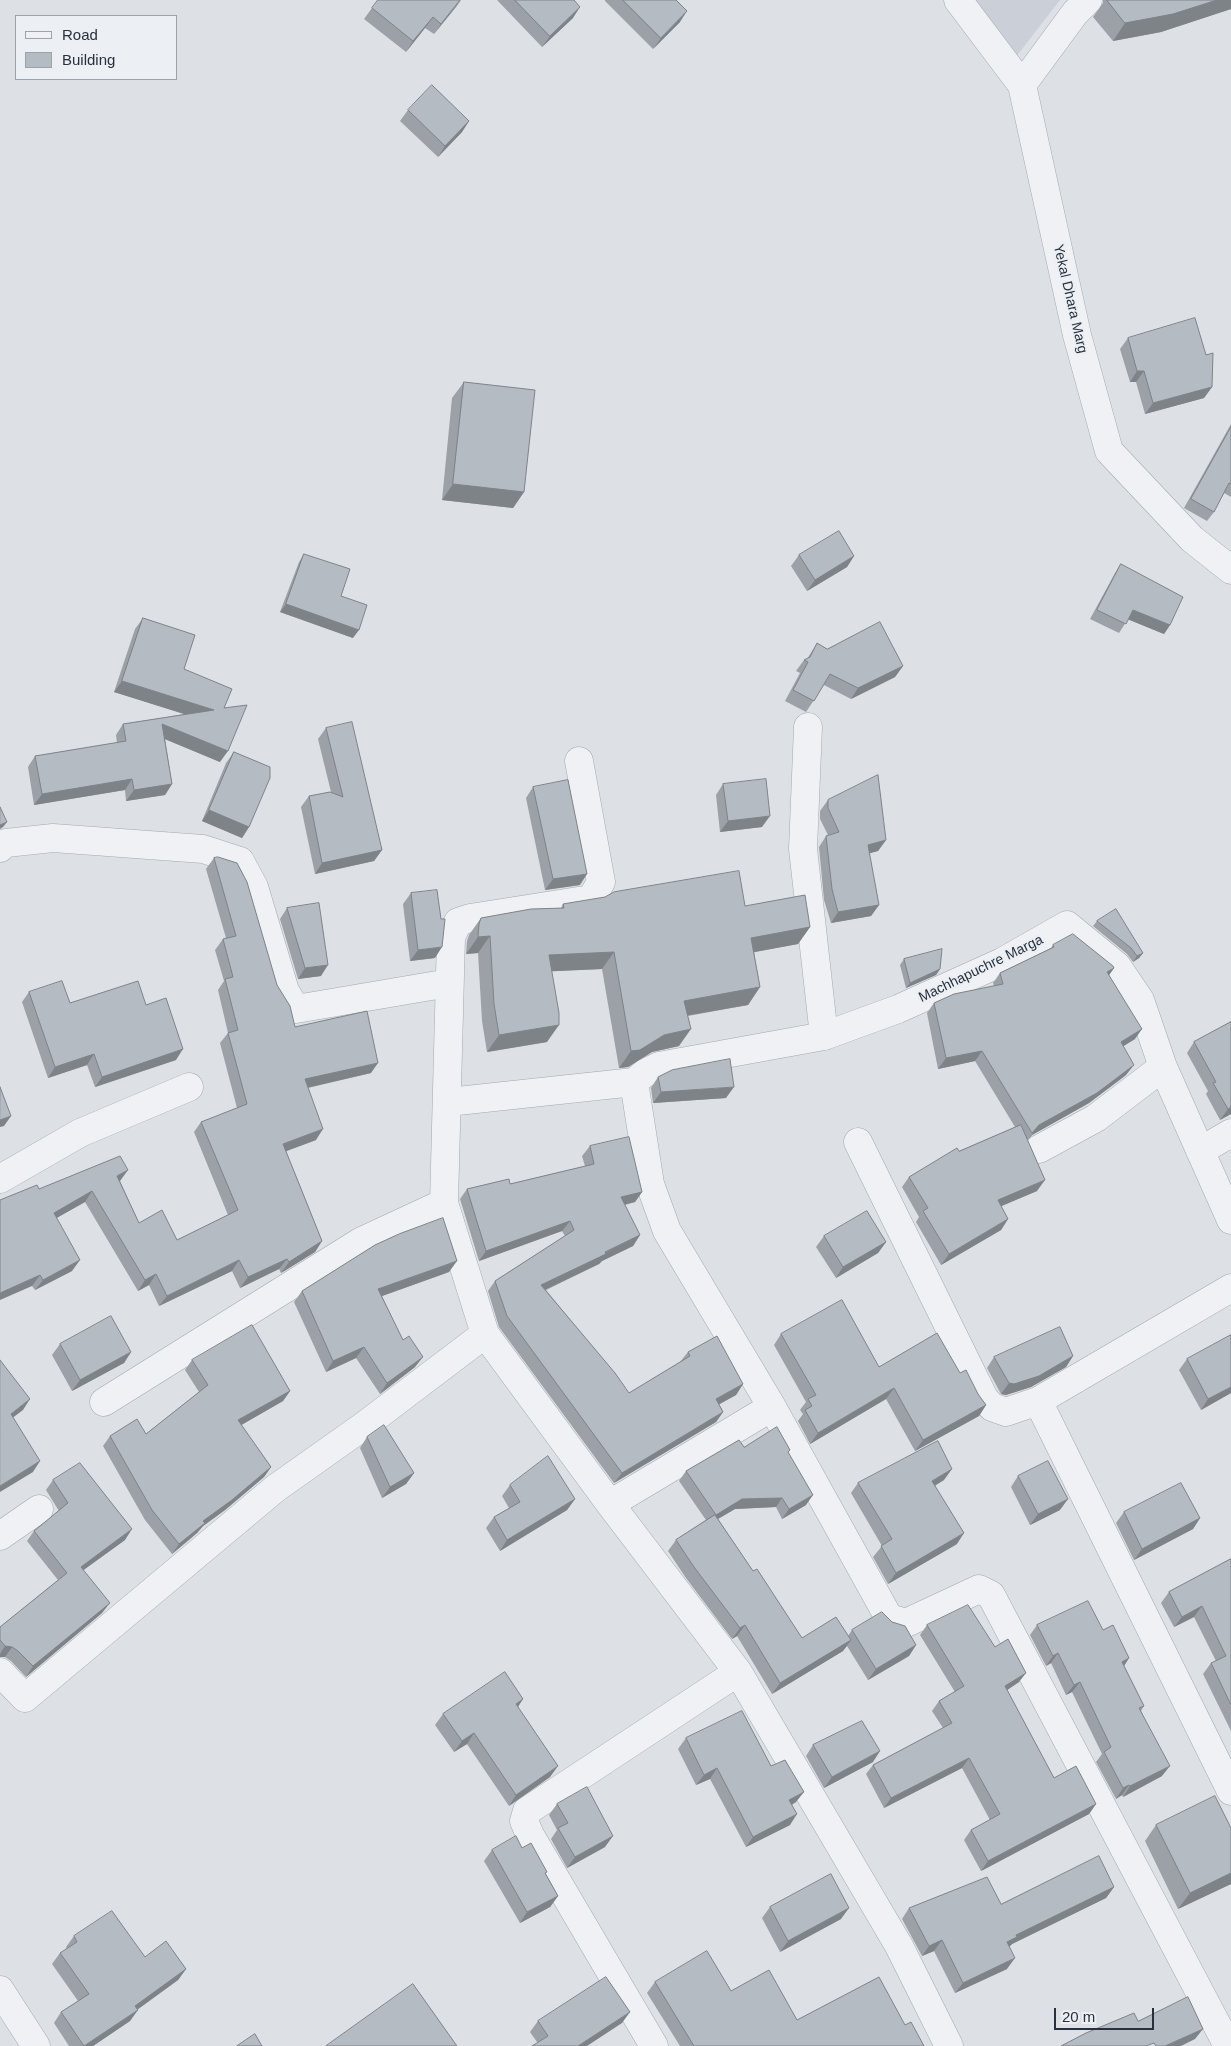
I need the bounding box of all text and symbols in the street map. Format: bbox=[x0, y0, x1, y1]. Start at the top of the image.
legend bbox=[15, 15, 178, 80]
text: Road bbox=[62, 26, 98, 43]
text: Building bbox=[62, 51, 115, 68]
street label: Yekal Dhara Marg bbox=[1049, 243, 1091, 355]
street label: Machhapuchre Marga bbox=[916, 932, 1046, 1006]
scale bar bbox=[1056, 1998, 1156, 2030]
text: 20 m bbox=[1062, 2008, 1095, 2025]

